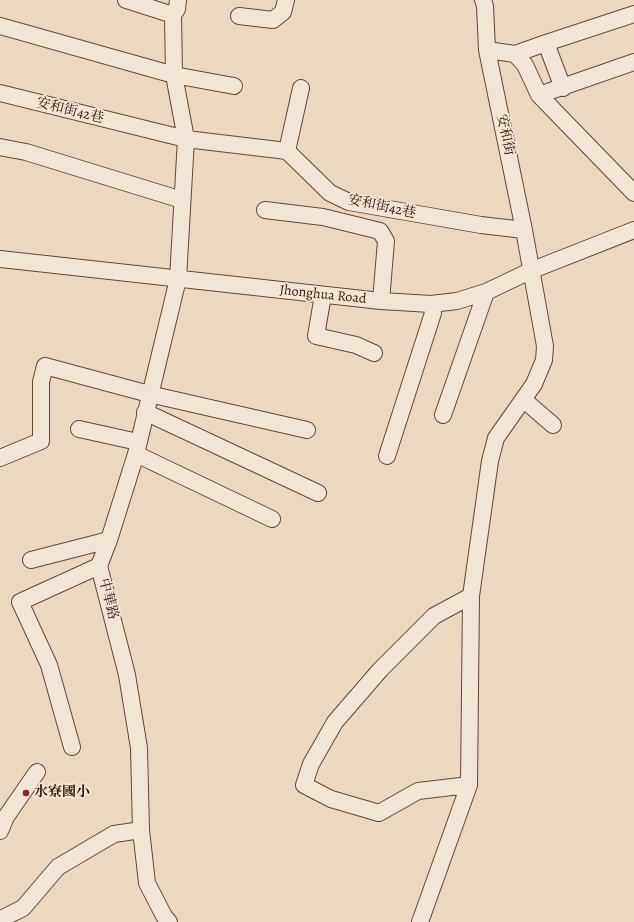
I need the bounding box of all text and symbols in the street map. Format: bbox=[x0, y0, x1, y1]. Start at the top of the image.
street label: 安和街42巷 bbox=[34, 95, 106, 127]
street label: 安和街 bbox=[492, 113, 518, 157]
street label: 安和街42巷 bbox=[347, 192, 417, 222]
street label: Jhonghua Road bbox=[279, 282, 367, 308]
street label: 中華路 bbox=[95, 577, 121, 621]
place label: 水寮國小 bbox=[34, 785, 90, 801]
marker: 水寮國小 bbox=[21, 788, 31, 798]

